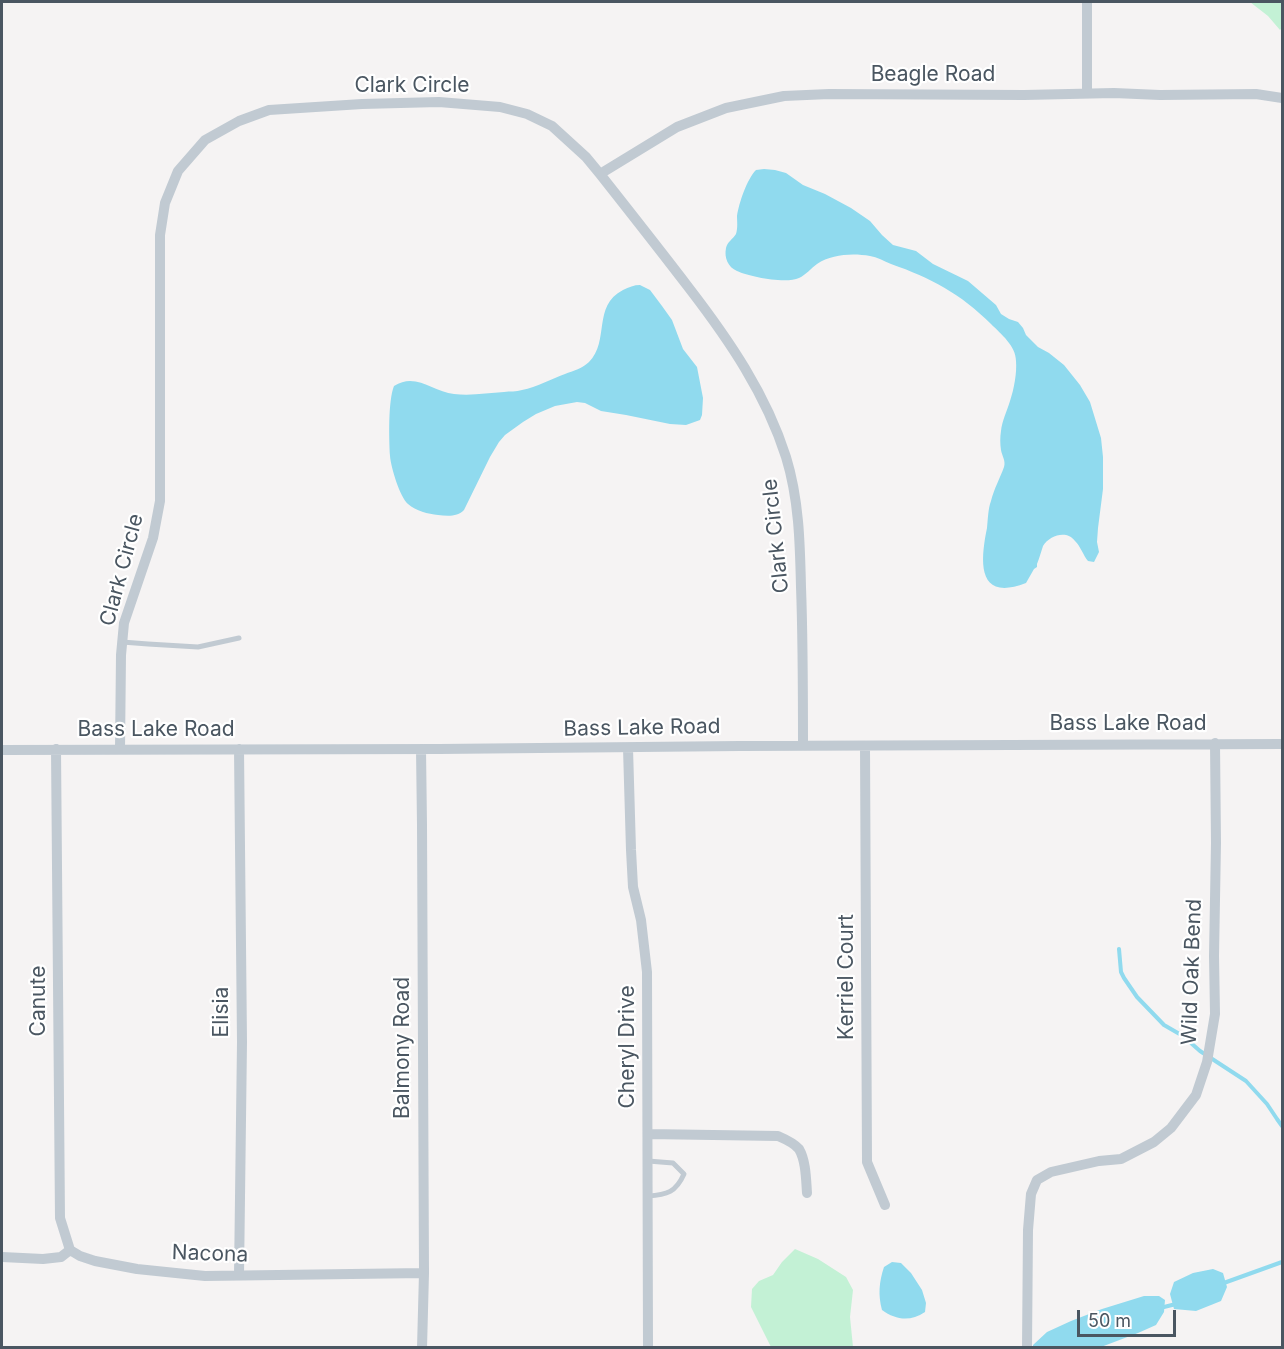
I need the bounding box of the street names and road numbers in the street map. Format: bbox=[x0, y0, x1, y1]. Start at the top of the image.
street label: Beagle Road bbox=[871, 62, 995, 88]
street label: Clark Circle bbox=[354, 73, 470, 99]
street label: Clark Circle bbox=[757, 477, 795, 595]
street label: Clark Circle bbox=[95, 511, 149, 629]
street label: Bass Lake Road bbox=[1049, 711, 1207, 737]
street label: Bass Lake Road bbox=[563, 714, 721, 742]
street label: Bass Lake Road bbox=[77, 717, 235, 743]
street label: Wild Oak Bend bbox=[1177, 899, 1207, 1045]
street label: Kerriel Court bbox=[834, 914, 860, 1040]
street label: Canute bbox=[26, 966, 52, 1036]
street label: Balmony Road bbox=[390, 977, 416, 1119]
street label: Cheryl Drive bbox=[615, 985, 641, 1109]
street label: Elisia bbox=[209, 987, 235, 1037]
street label: Nacona bbox=[171, 1240, 249, 1268]

